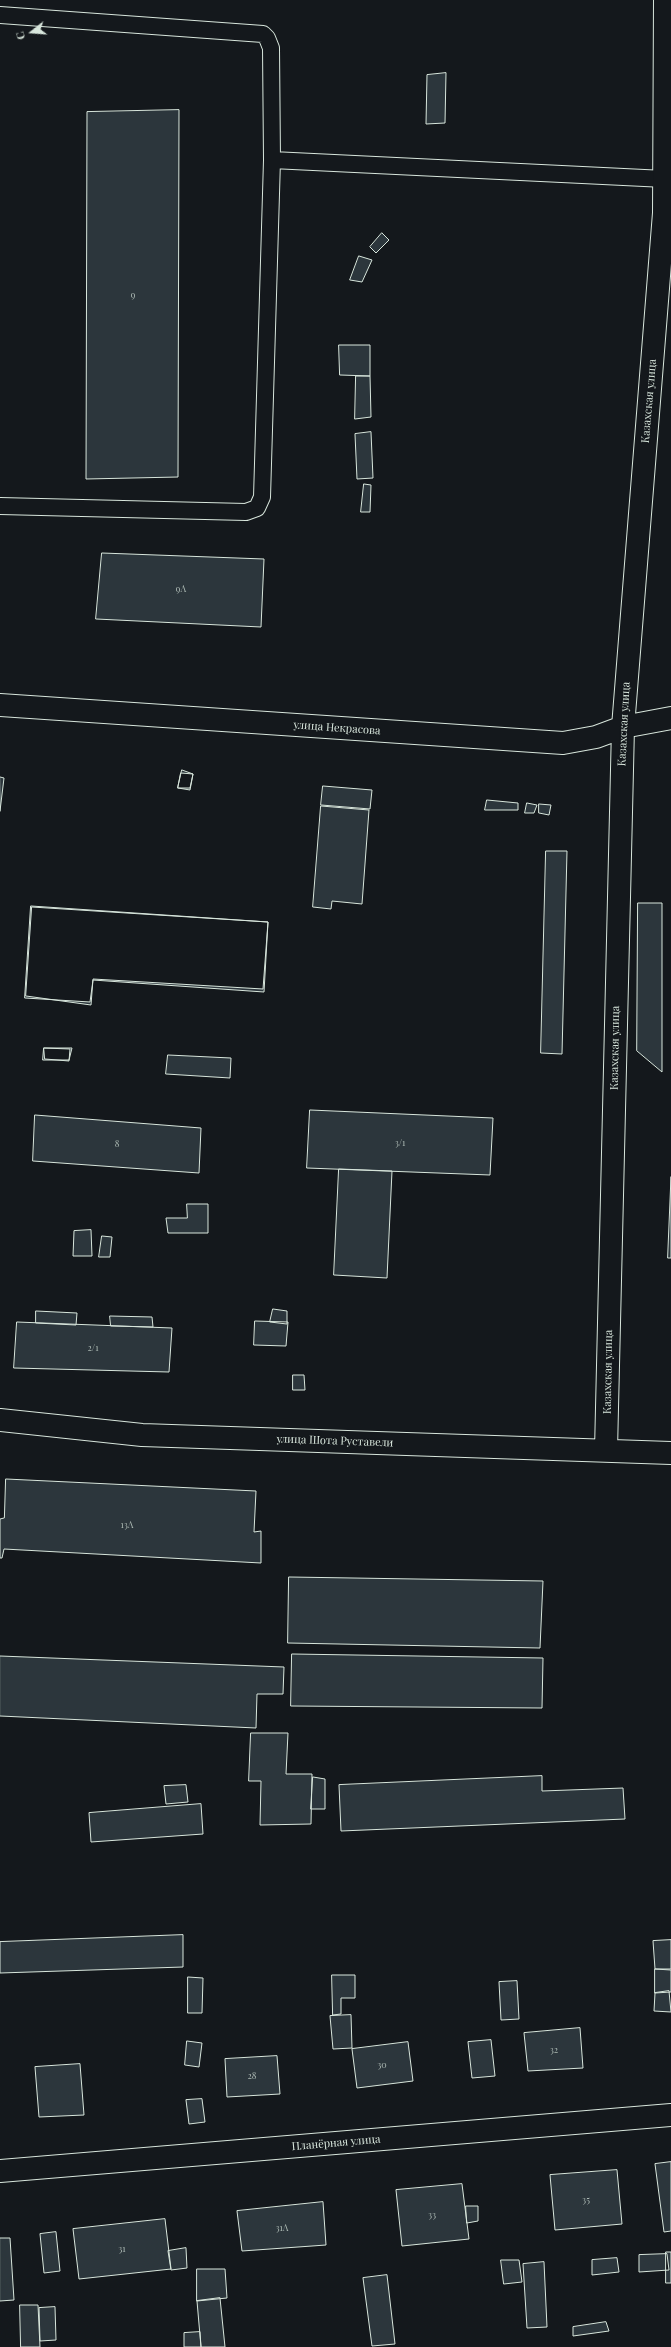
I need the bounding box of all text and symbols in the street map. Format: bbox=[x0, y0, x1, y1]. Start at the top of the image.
north arrow bbox=[12, 12, 52, 52]
text: С bbox=[12, 30, 28, 42]
house number: 9 bbox=[131, 290, 135, 300]
street label: Казахская улица bbox=[639, 358, 659, 444]
house number: 9А bbox=[176, 584, 186, 594]
street label: Казахская улица bbox=[615, 681, 633, 767]
street label: улица Некрасова bbox=[293, 718, 381, 738]
street label: Казахская улица bbox=[608, 1006, 622, 1090]
house number: 3/1 bbox=[395, 1138, 405, 1148]
house number: 8 bbox=[115, 1139, 119, 1149]
street label: Казахская улица bbox=[601, 1330, 615, 1414]
house number: 2/1 bbox=[88, 1343, 98, 1353]
street label: улица Шота Руставели bbox=[276, 1432, 394, 1450]
house number: 13А bbox=[121, 1520, 133, 1530]
house number: 32 bbox=[550, 2045, 558, 2055]
house number: 30 bbox=[377, 2060, 387, 2070]
house number: 28 bbox=[248, 2071, 256, 2081]
street label: Планёрная улица bbox=[291, 2133, 381, 2153]
house number: 35 bbox=[582, 2195, 590, 2205]
house number: 33 bbox=[428, 2210, 436, 2220]
house number: 31А bbox=[275, 2223, 289, 2233]
house number: 31 bbox=[118, 2244, 126, 2254]

